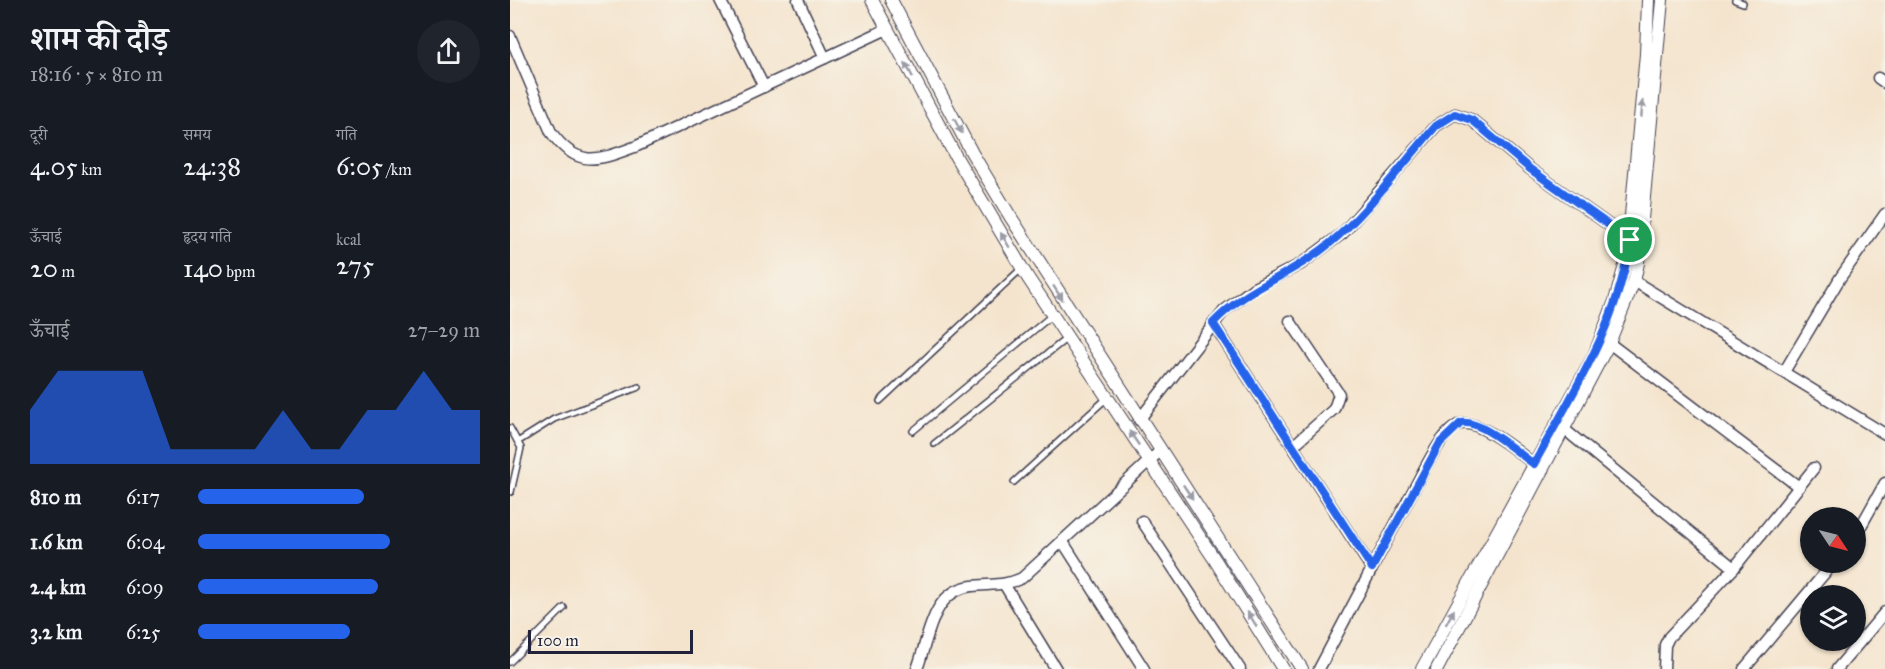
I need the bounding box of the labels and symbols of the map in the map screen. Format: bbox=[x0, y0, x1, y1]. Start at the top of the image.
one-way arrow bbox=[904, 61, 914, 78]
one-way arrow bbox=[1637, 99, 1647, 118]
one-way arrow bbox=[953, 118, 963, 135]
pin bbox=[1604, 214, 1655, 265]
one-way arrow bbox=[1000, 232, 1011, 248]
one-way arrow bbox=[1053, 285, 1064, 301]
one-way arrow bbox=[1129, 430, 1140, 446]
one-way arrow bbox=[1182, 483, 1193, 500]
north arrow bbox=[1800, 507, 1866, 573]
one-way arrow bbox=[1445, 609, 1455, 626]
one-way arrow bbox=[1247, 611, 1258, 627]
scale bar bbox=[528, 627, 693, 654]

